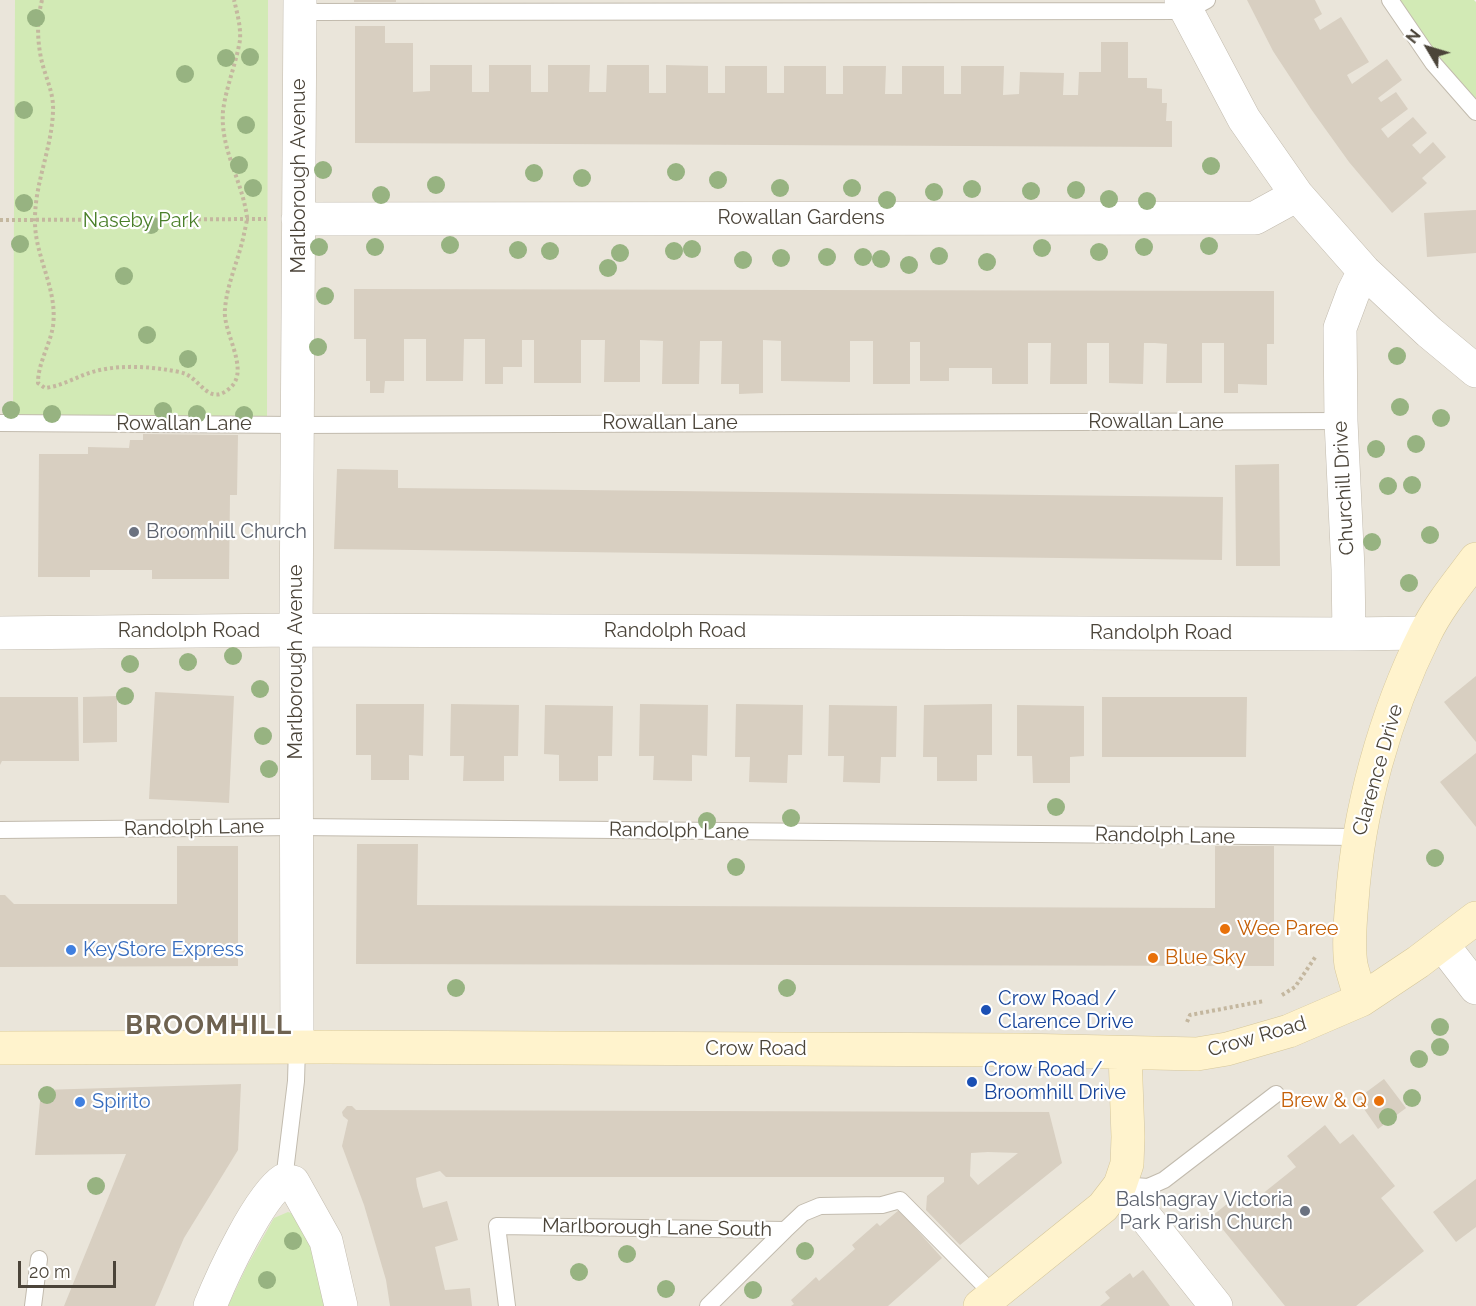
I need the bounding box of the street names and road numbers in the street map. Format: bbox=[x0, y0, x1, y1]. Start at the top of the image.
street label: Marlborough Avenue bbox=[287, 79, 311, 273]
street label: Rowallan Gardens bbox=[717, 206, 885, 230]
street label: Rowallan Lane bbox=[1088, 410, 1224, 434]
street label: Rowallan Lane bbox=[602, 411, 738, 435]
street label: Rowallan Lane bbox=[116, 412, 252, 436]
street label: Churchill Drive bbox=[1328, 420, 1360, 556]
street label: Marlborough Avenue bbox=[284, 565, 308, 759]
street label: Randolph Road bbox=[118, 619, 260, 643]
street label: Randolph Road bbox=[604, 619, 746, 643]
street label: Randolph Road bbox=[1090, 621, 1232, 645]
street label: Clarence Drive bbox=[1348, 702, 1408, 838]
street label: Randolph Lane bbox=[124, 815, 264, 841]
street label: Randolph Lane bbox=[609, 818, 749, 844]
street label: Randolph Lane bbox=[1095, 823, 1235, 849]
street label: Crow Road bbox=[1205, 1012, 1309, 1062]
street label: Crow Road bbox=[705, 1037, 807, 1061]
street label: Marlborough Lane South bbox=[542, 1214, 772, 1242]

